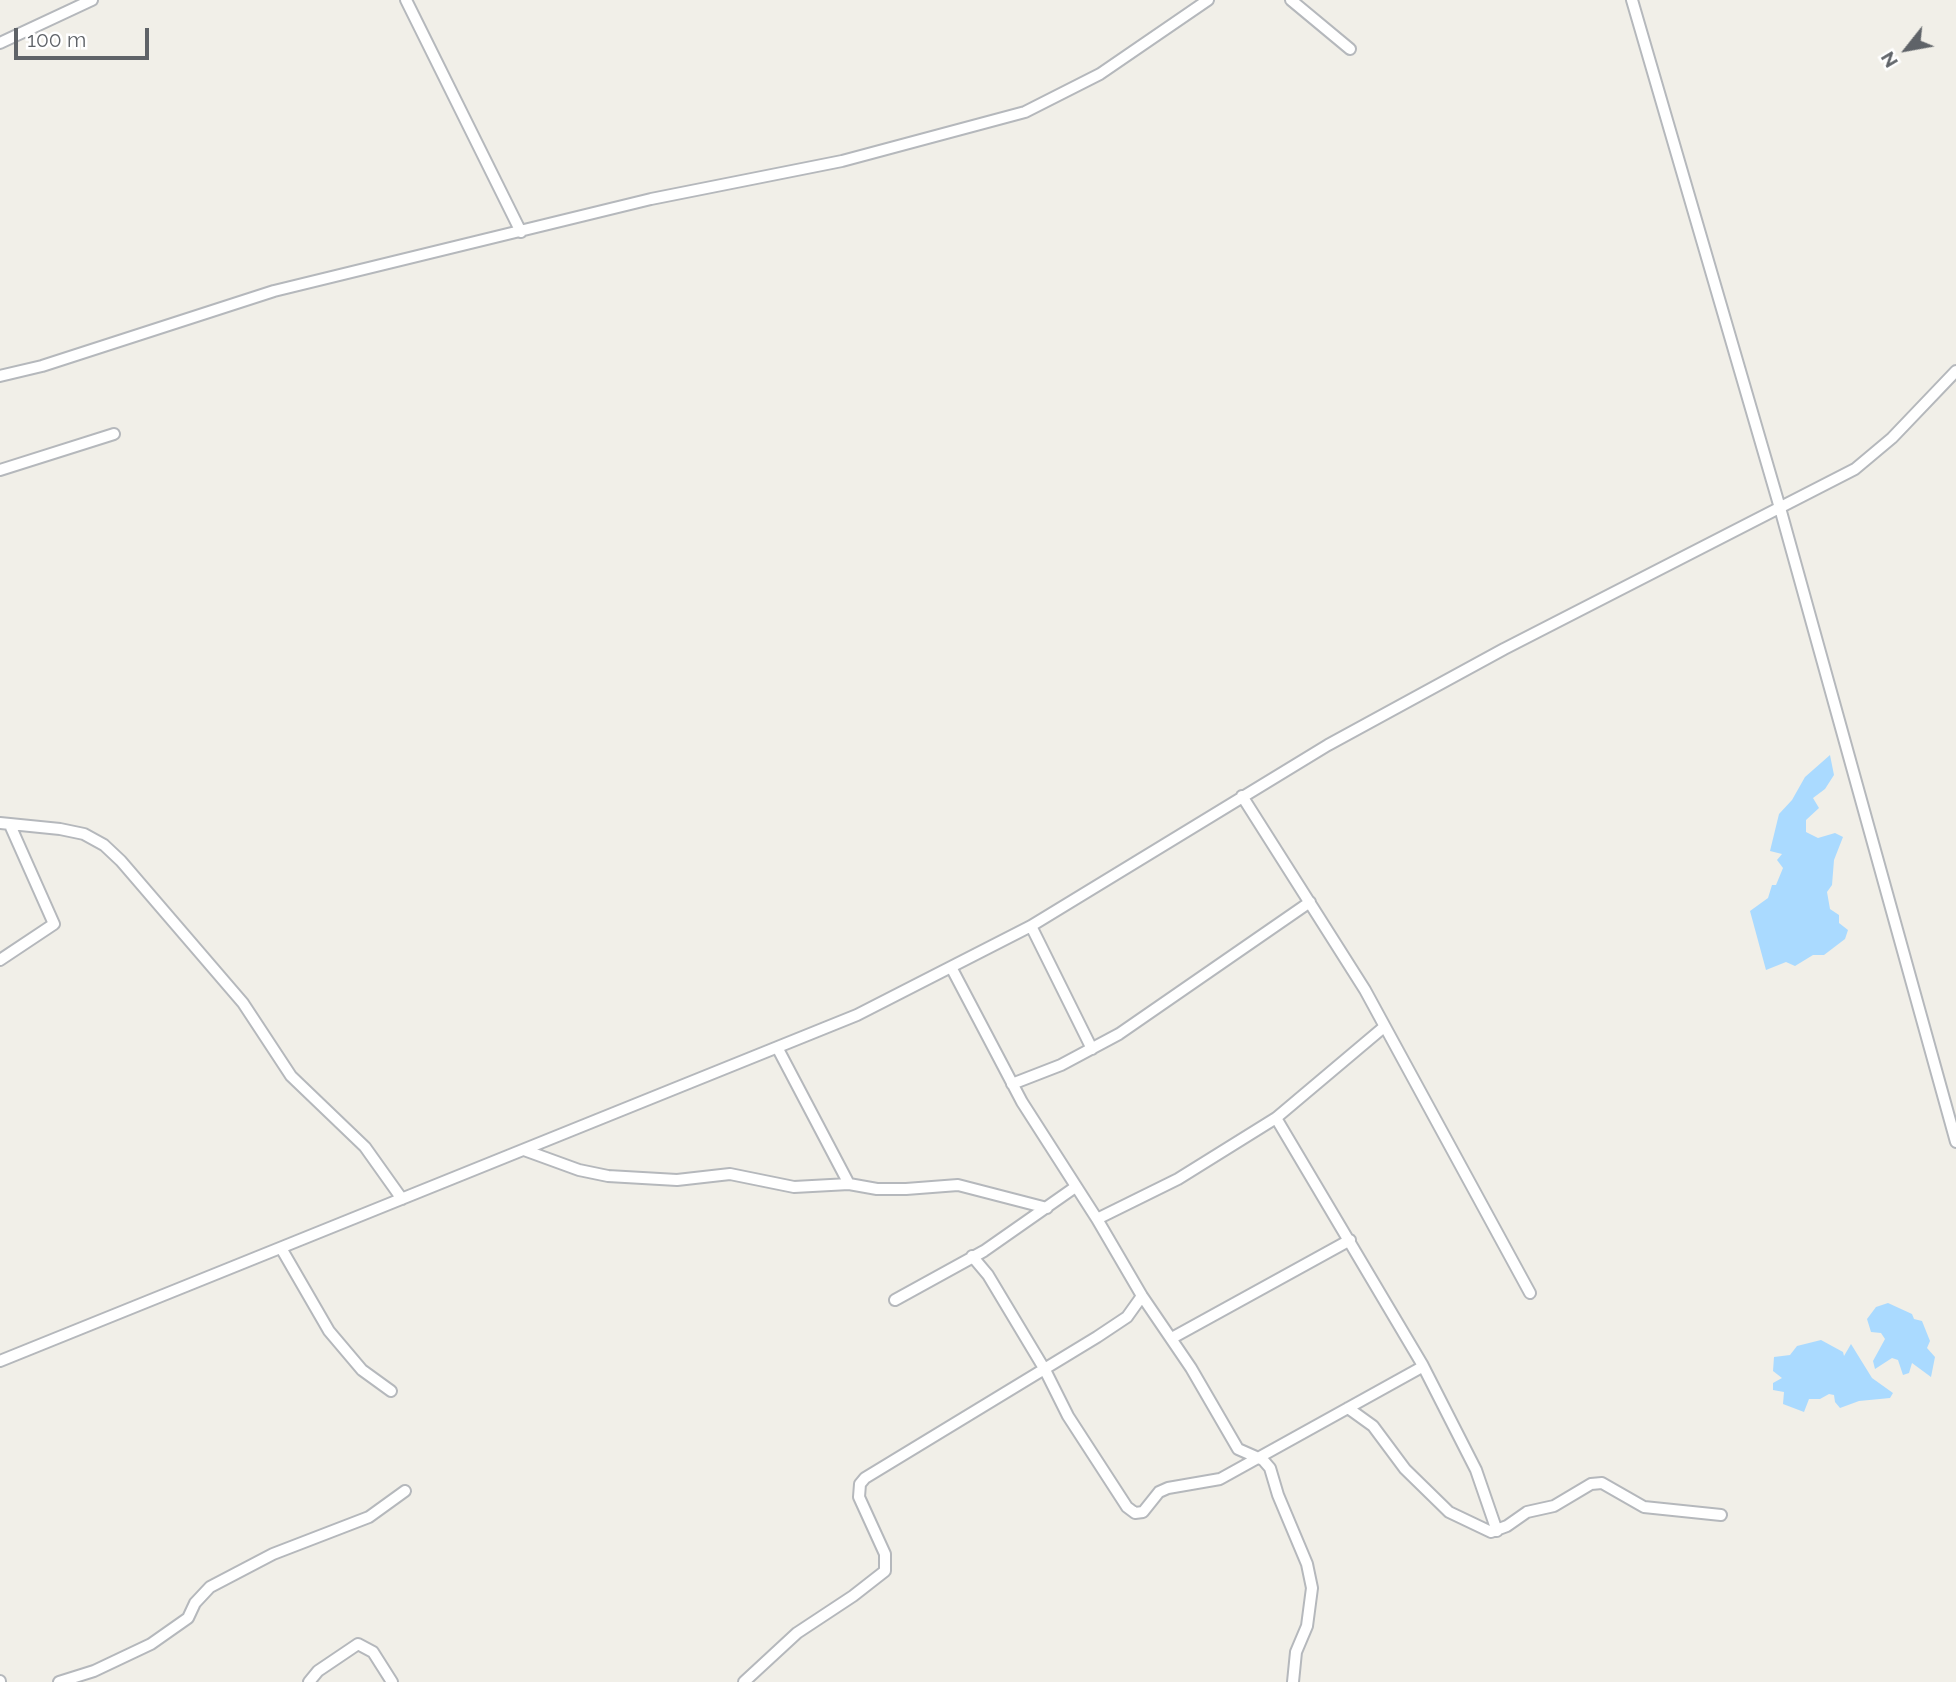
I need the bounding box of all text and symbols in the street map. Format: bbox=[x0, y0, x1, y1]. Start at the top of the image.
scale bar bbox=[18, 14, 152, 58]
north arrow bbox=[1872, 14, 1942, 84]
text: 100 m bbox=[27, 27, 86, 52]
text: N bbox=[1876, 48, 1902, 72]

